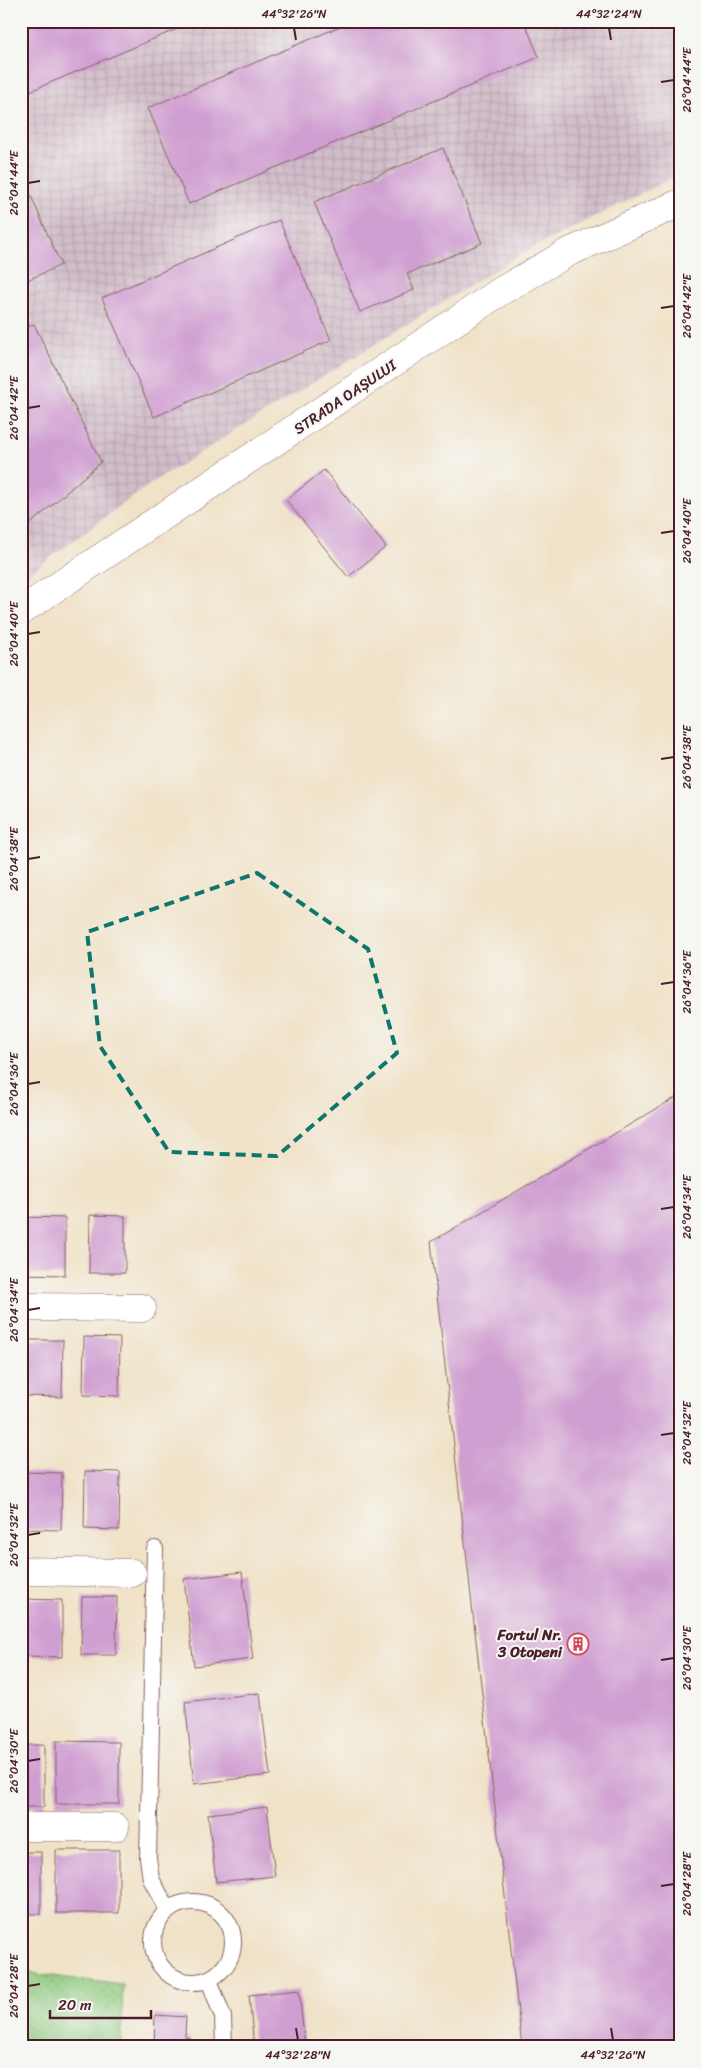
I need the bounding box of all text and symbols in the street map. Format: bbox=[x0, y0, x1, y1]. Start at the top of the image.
text: 44°32'26"N bbox=[261, 3, 327, 25]
text: 44°32'24"N bbox=[576, 3, 643, 25]
text: 26°04'44"E bbox=[676, 46, 698, 113]
text: 26°04'44"E bbox=[3, 149, 25, 216]
text: 26°04'42"E bbox=[676, 272, 698, 338]
street label: STRADA OAȘULUI bbox=[288, 352, 403, 441]
text: 26°04'42"E bbox=[3, 374, 25, 440]
text: 26°04'40"E bbox=[676, 497, 698, 564]
text: 26°04'40"E bbox=[3, 600, 25, 667]
text: 26°04'38"E bbox=[676, 724, 698, 789]
text: 26°04'38"E bbox=[3, 826, 25, 891]
text: 26°04'36"E bbox=[676, 949, 698, 1014]
text: 26°04'36"E bbox=[3, 1051, 25, 1116]
text: 26°04'34"E bbox=[676, 1174, 698, 1239]
text: 26°04'34"E bbox=[3, 1277, 25, 1342]
text: 26°04'32"E bbox=[676, 1400, 698, 1465]
text: 26°04'32"E bbox=[3, 1502, 25, 1567]
place label: Fortul Nr. 3 Otopeni bbox=[496, 1622, 563, 1665]
text: 26°04'30"E bbox=[676, 1625, 698, 1690]
building icon: Fortul Nr. 3 Otopeni bbox=[566, 1632, 590, 1656]
text: 26°04'30"E bbox=[3, 1728, 25, 1793]
text: 26°04'28"E bbox=[676, 1851, 698, 1916]
text: 26°04'28"E bbox=[3, 1953, 25, 2018]
scale bar bbox=[50, 1988, 151, 2020]
text: 20 m bbox=[58, 1992, 92, 2018]
text: 44°32'28"N bbox=[265, 2044, 331, 2066]
text: 44°32'26"N bbox=[580, 2044, 646, 2066]

